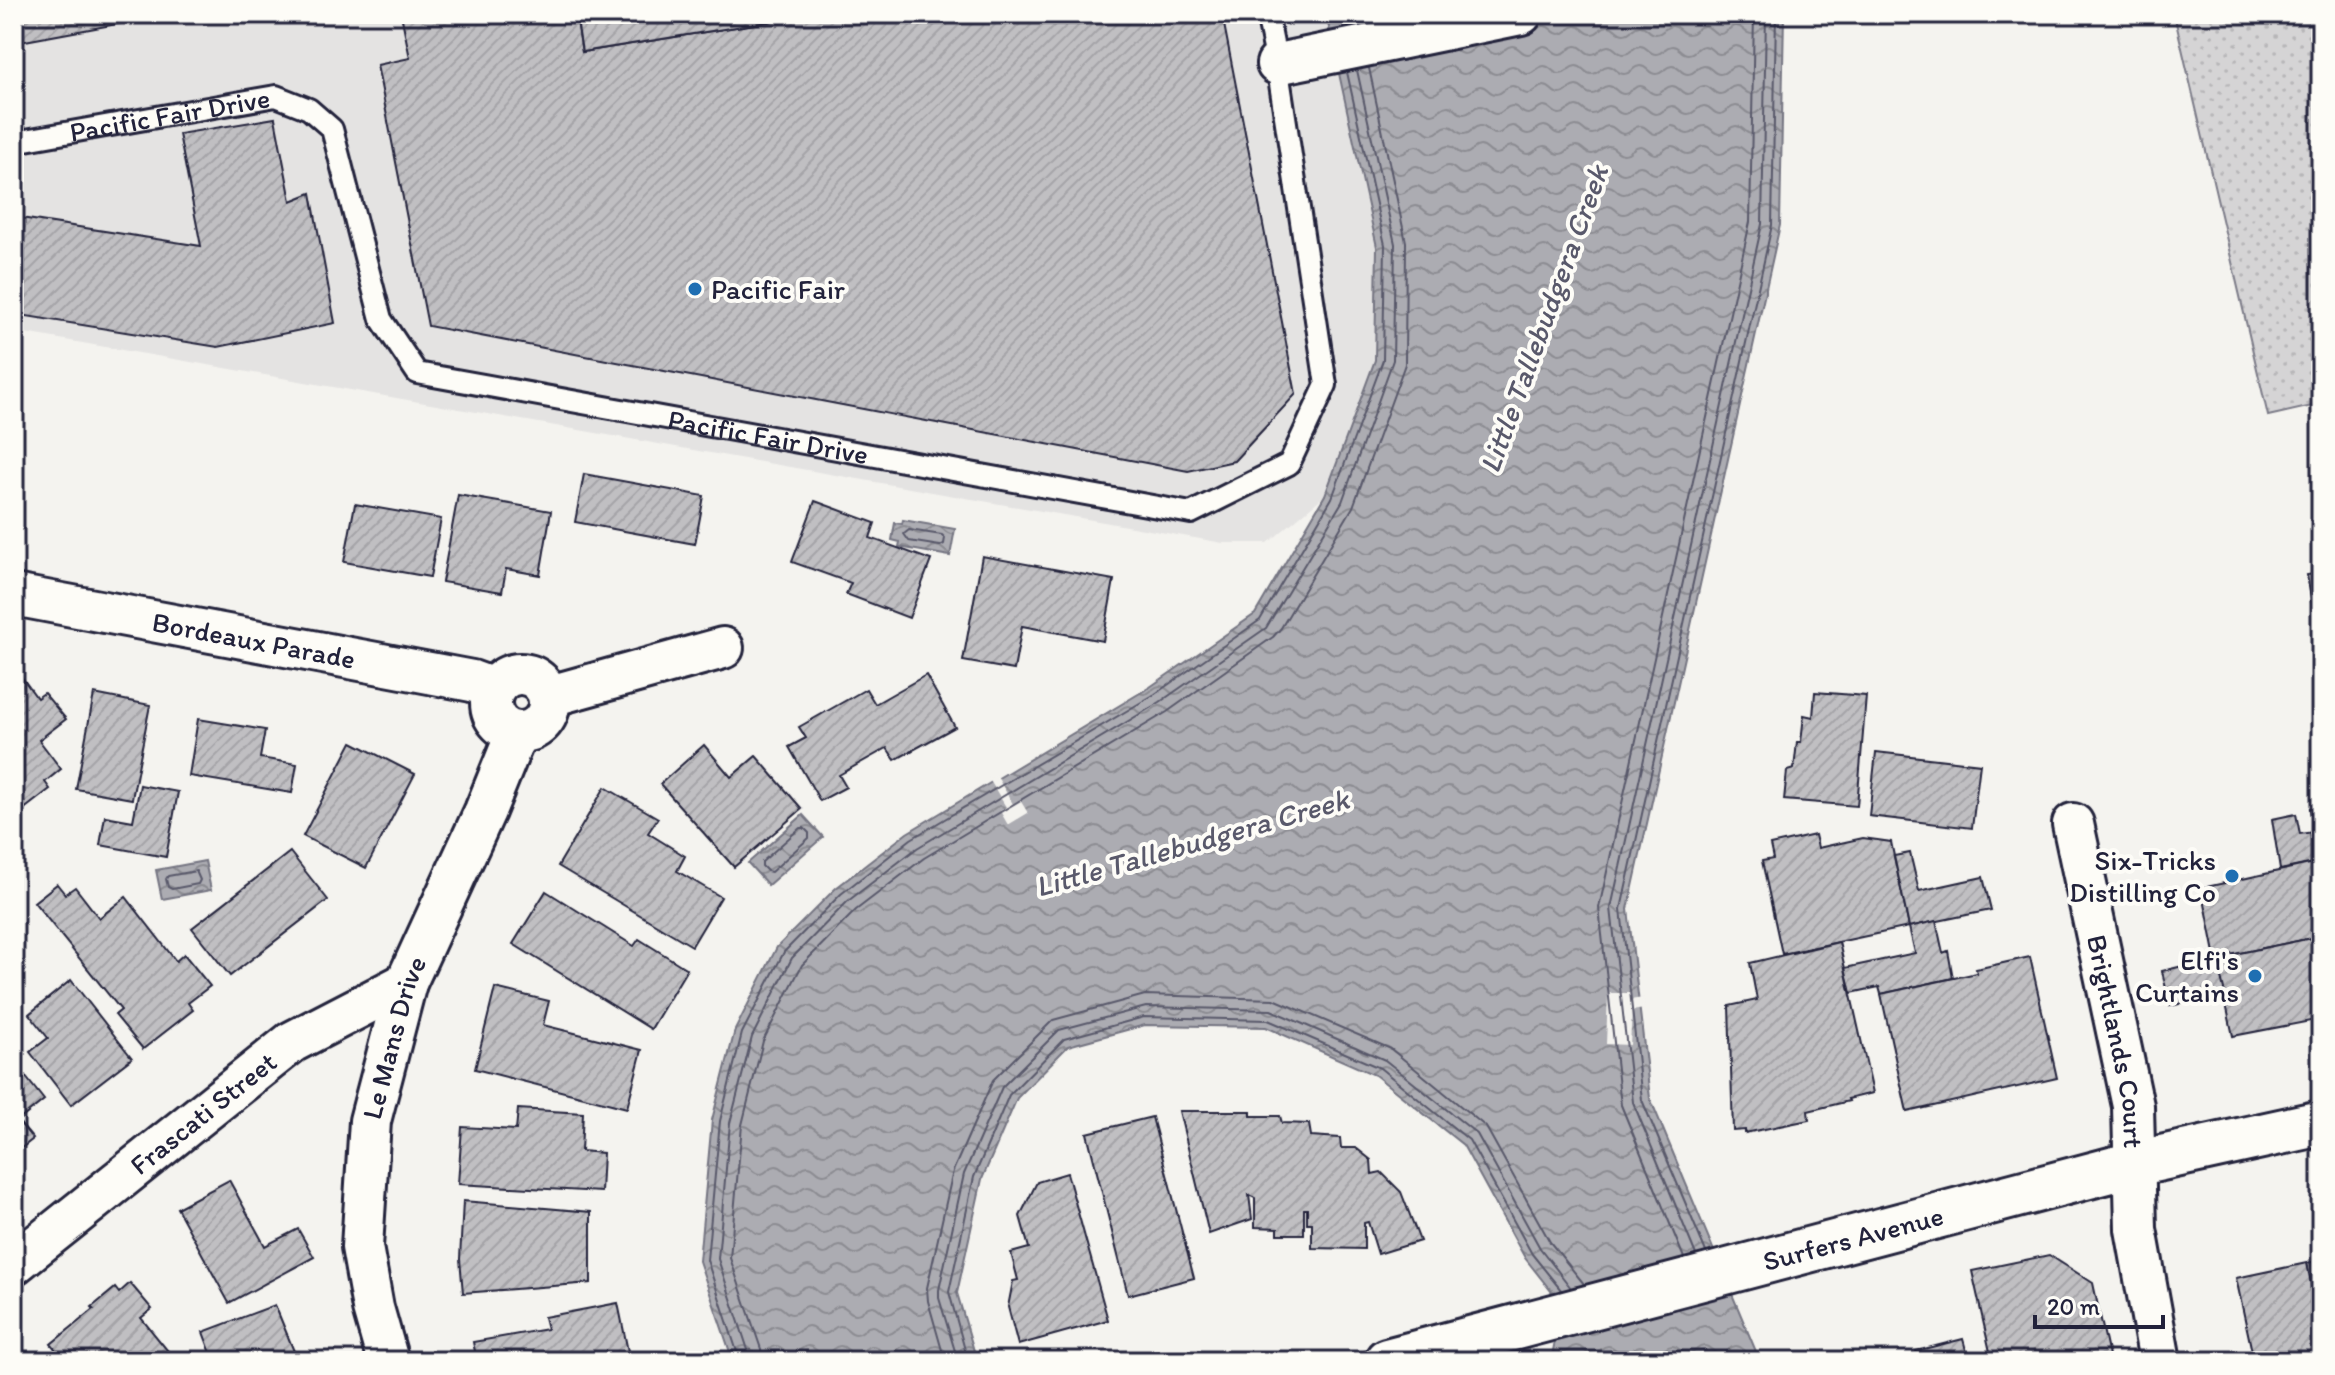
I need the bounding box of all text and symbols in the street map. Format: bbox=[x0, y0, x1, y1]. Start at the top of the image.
street label: Pacific Fair Drive bbox=[67, 80, 272, 149]
water label: Little Tallebudgera Creek bbox=[1471, 159, 1617, 478]
place label: Pacific Fair bbox=[711, 272, 845, 306]
marker: Pacific Fair bbox=[686, 280, 704, 298]
street label: Pacific Fair Drive bbox=[665, 402, 871, 471]
street label: Bordeaux Parade bbox=[150, 604, 358, 676]
water label: Little Tallebudgera Creek bbox=[1031, 780, 1354, 905]
place label: Six-Tricks Distilling Co bbox=[2069, 843, 2216, 909]
marker: Six-Tricks Distilling Co bbox=[2223, 867, 2241, 885]
street label: Brightlands Court bbox=[2080, 931, 2151, 1149]
place label: Elfi's Curtains bbox=[2135, 943, 2239, 1009]
street label: Le Mans Drive bbox=[354, 950, 433, 1123]
marker: Elfi's Curtains bbox=[2246, 967, 2264, 985]
street label: Frascati Street bbox=[123, 1044, 283, 1182]
street label: Surfers Avenue bbox=[1759, 1198, 1947, 1278]
scale bar bbox=[2035, 1279, 2163, 1329]
text: 20 m bbox=[2047, 1292, 2100, 1321]

